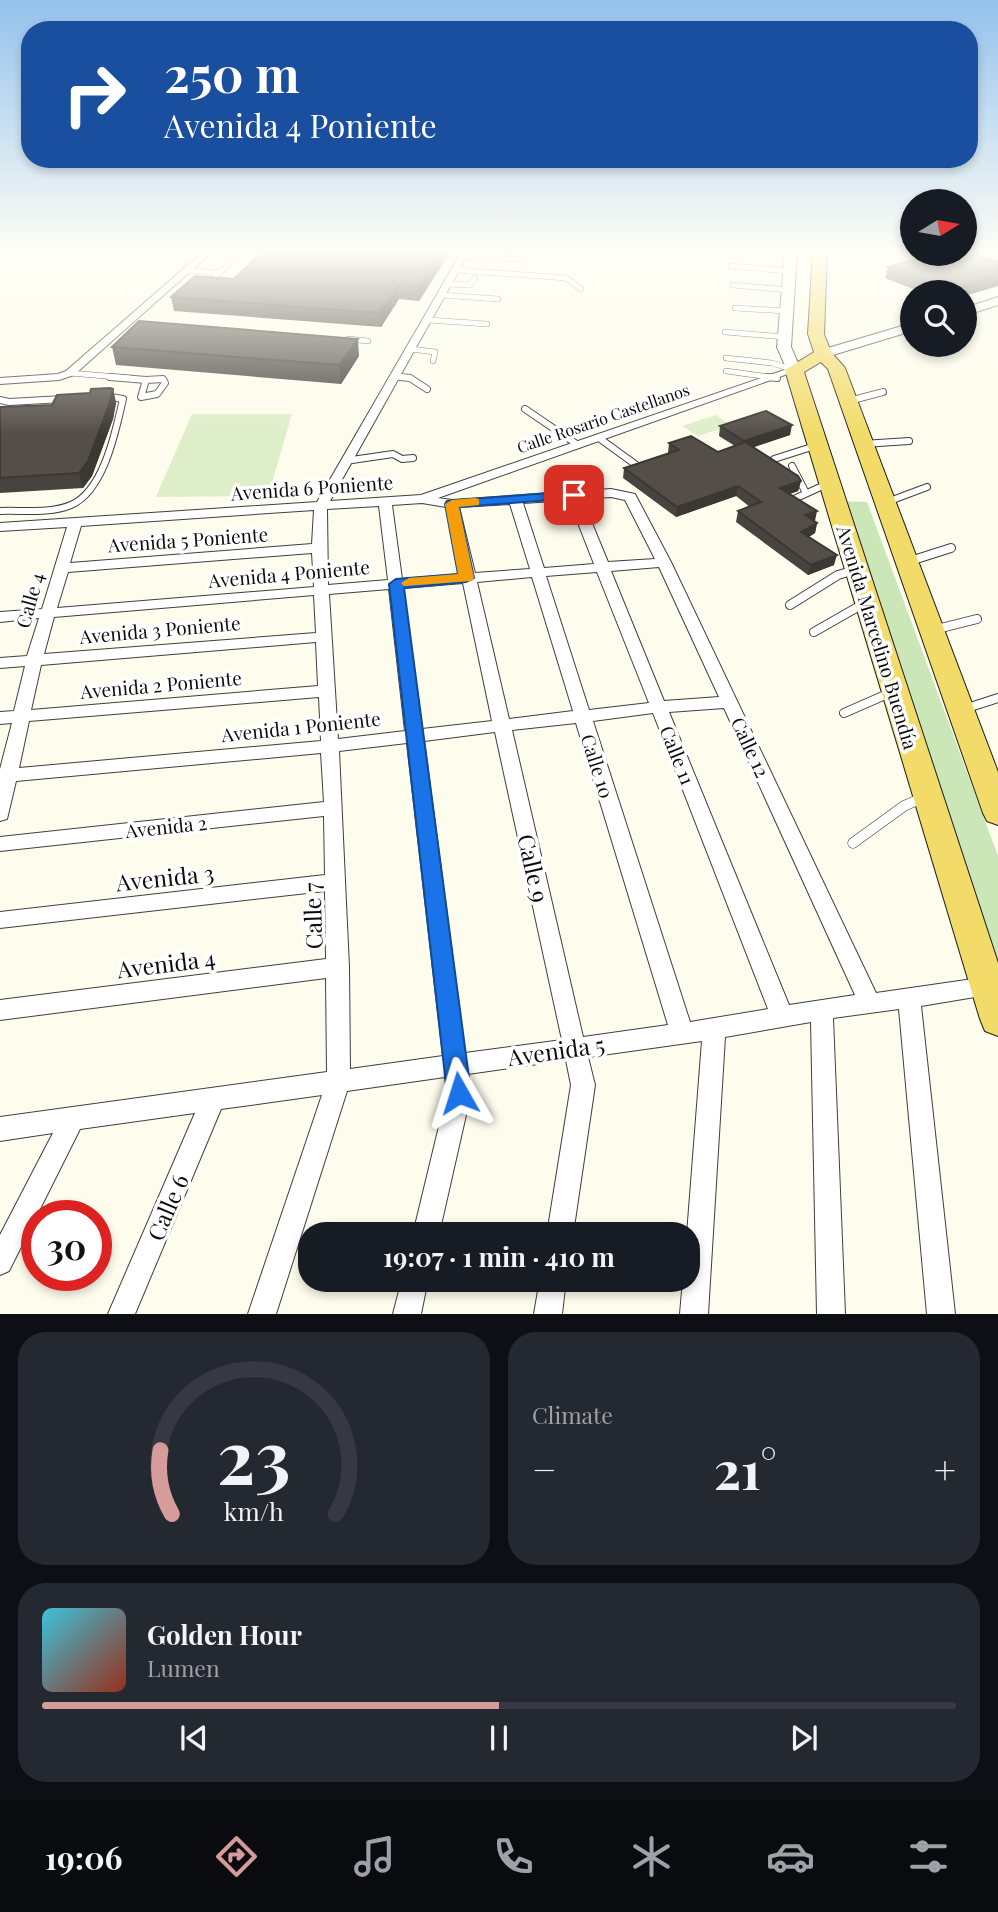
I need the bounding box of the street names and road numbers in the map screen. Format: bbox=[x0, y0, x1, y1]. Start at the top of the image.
street label: Calle Rosario Castellanos bbox=[514, 379, 692, 457]
street label: Avenida 6 Poniente bbox=[229, 468, 394, 506]
street label: Avenida 5 Poniente bbox=[106, 520, 269, 558]
street label: Avenida Marcelino Buendía bbox=[831, 521, 925, 753]
street label: Avenida 4 Poniente bbox=[206, 553, 371, 593]
street label: Calle 4 bbox=[9, 569, 49, 631]
street label: Avenida 3 Poniente bbox=[77, 609, 242, 649]
street label: Avenida 2 Poniente bbox=[78, 664, 243, 704]
street label: Avenida 1 Poniente bbox=[219, 705, 382, 747]
street label: Calle 12 bbox=[726, 713, 776, 781]
street label: Calle 11 bbox=[654, 722, 702, 788]
street label: Calle 10 bbox=[575, 731, 621, 801]
street label: Avenida 2 bbox=[123, 809, 208, 843]
street label: Calle 9 bbox=[511, 831, 557, 905]
street label: Avenida 3 bbox=[114, 856, 215, 898]
street label: Calle 7 bbox=[295, 881, 329, 950]
street label: Avenida 4 bbox=[114, 942, 217, 985]
street label: Avenida 5 bbox=[505, 1028, 606, 1072]
street label: Calle 6 bbox=[139, 1169, 195, 1245]

